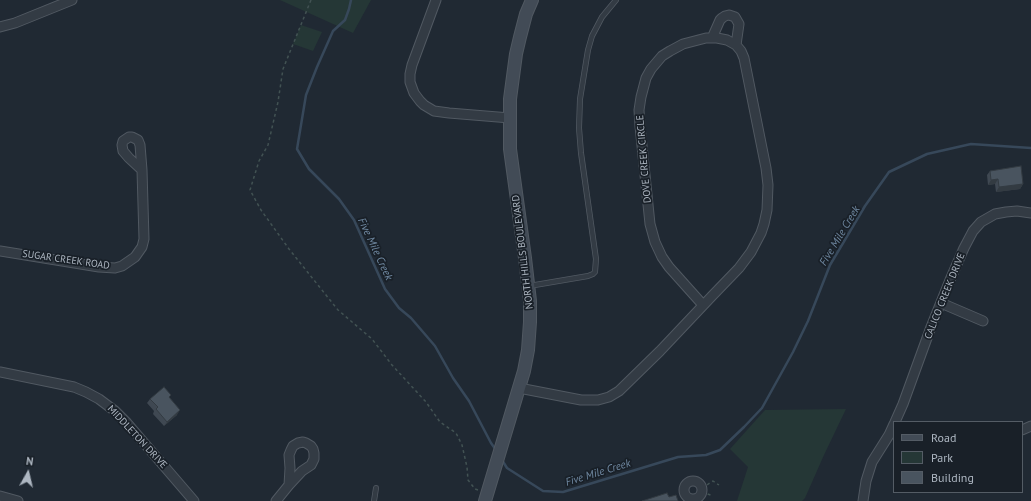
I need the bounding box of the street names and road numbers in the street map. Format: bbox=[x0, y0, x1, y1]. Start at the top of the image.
street label: DOVE CREEK CIRCLE bbox=[634, 114, 654, 204]
street label: NORTH HILLS BOULEVARD bbox=[510, 194, 536, 310]
street label: SUGAR CREEK ROAD bbox=[22, 248, 110, 272]
street label: CALICO CREEK DRIVE bbox=[922, 251, 968, 341]
street label: MIDDLETON DRIVE bbox=[105, 403, 169, 471]

